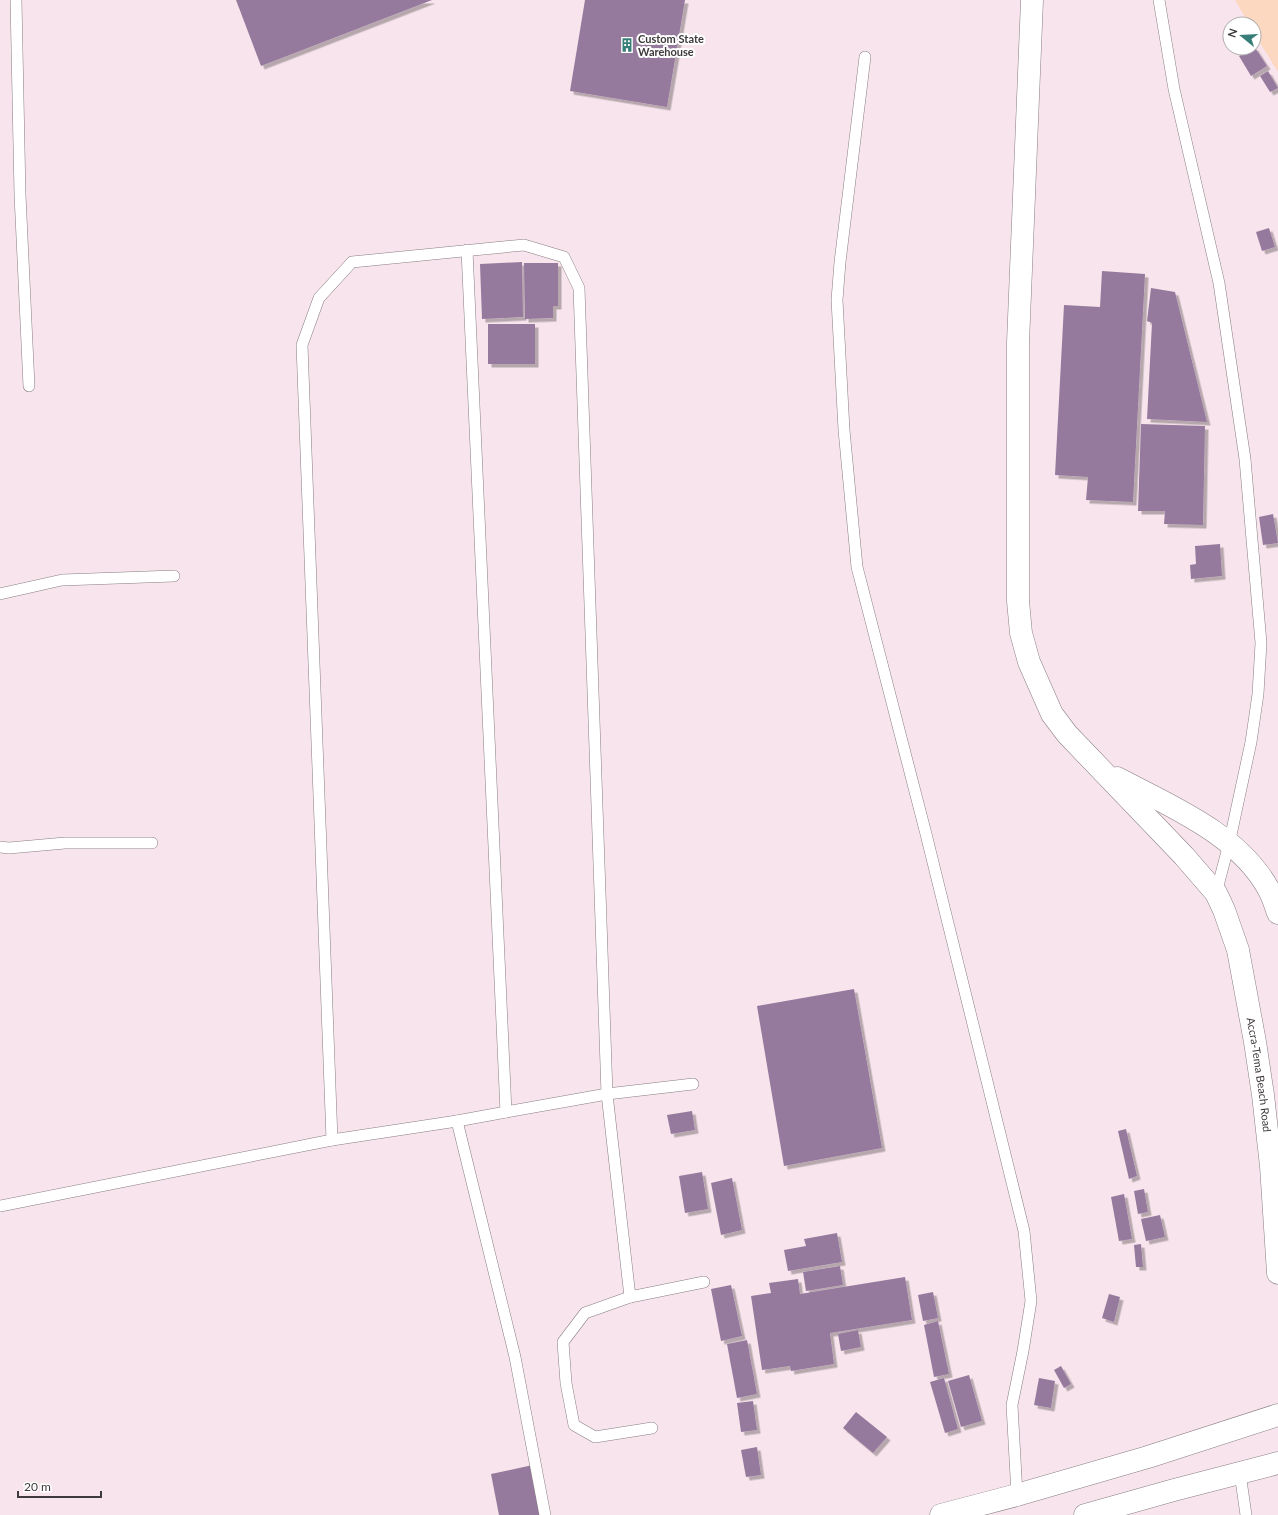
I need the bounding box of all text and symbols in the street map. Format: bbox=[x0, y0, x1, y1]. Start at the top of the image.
north arrow bbox=[1222, 16, 1262, 56]
text: N bbox=[1225, 27, 1240, 39]
place label: Custom State Warehouse bbox=[638, 32, 704, 58]
building icon: Custom State Warehouse bbox=[619, 37, 635, 53]
street label: Accra-Tema Beach Road bbox=[1245, 1016, 1274, 1133]
scale bar bbox=[18, 1473, 101, 1499]
text: 20 m bbox=[24, 1479, 51, 1494]

